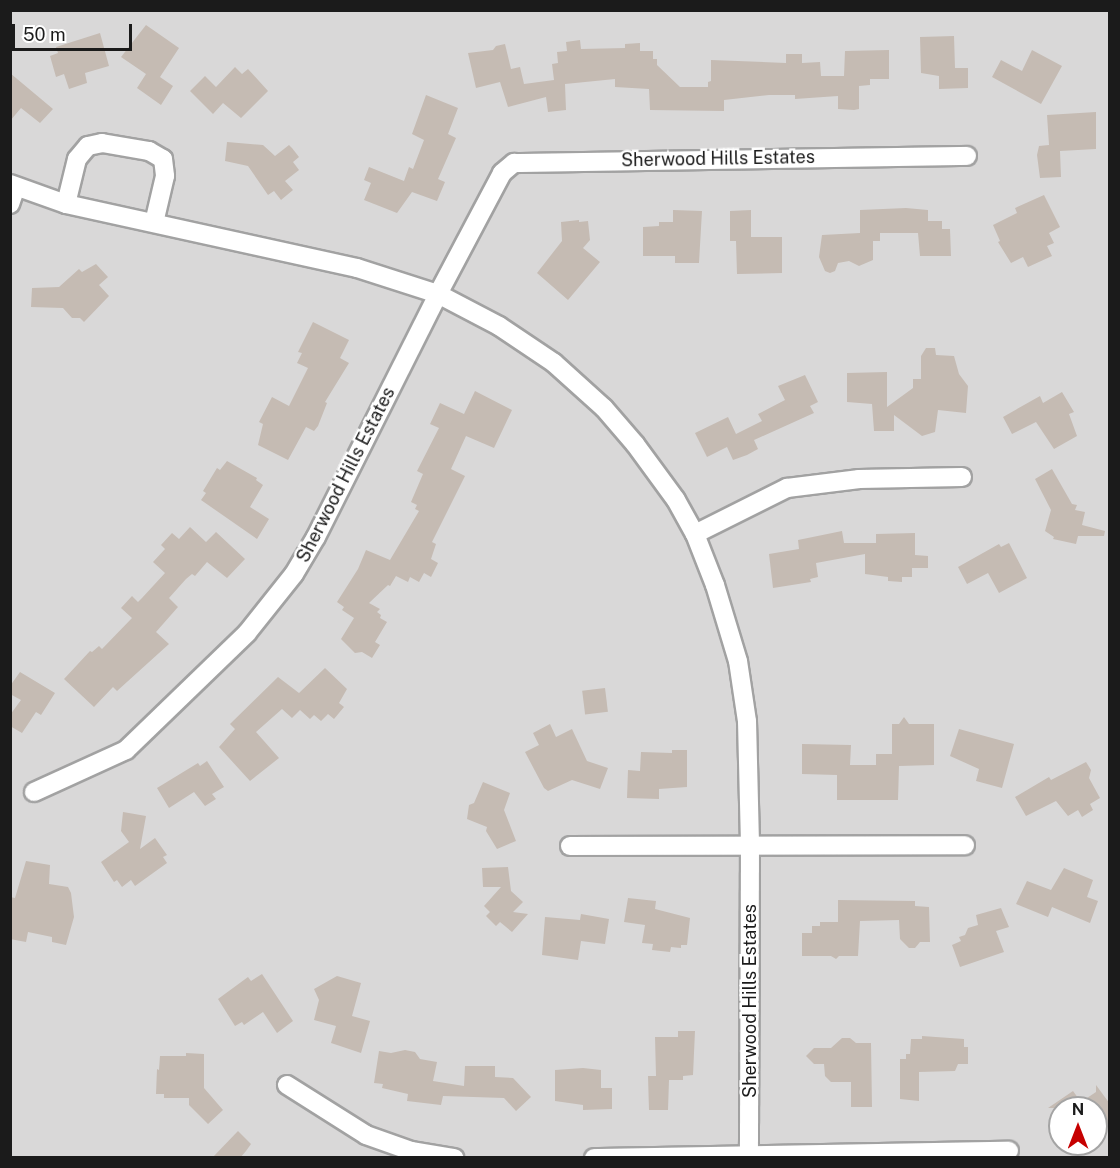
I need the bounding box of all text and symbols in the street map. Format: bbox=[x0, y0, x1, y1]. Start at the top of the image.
scale bar bbox=[15, 12, 135, 50]
text: 50 m bbox=[23, 24, 66, 45]
street label: Sherwood Hills Estates bbox=[621, 147, 815, 171]
street label: Sherwood Hills Estates bbox=[292, 384, 400, 566]
street label: Sherwood Hills Estates bbox=[739, 904, 761, 1098]
north arrow bbox=[1048, 1096, 1108, 1156]
text: N bbox=[1072, 1100, 1084, 1119]

